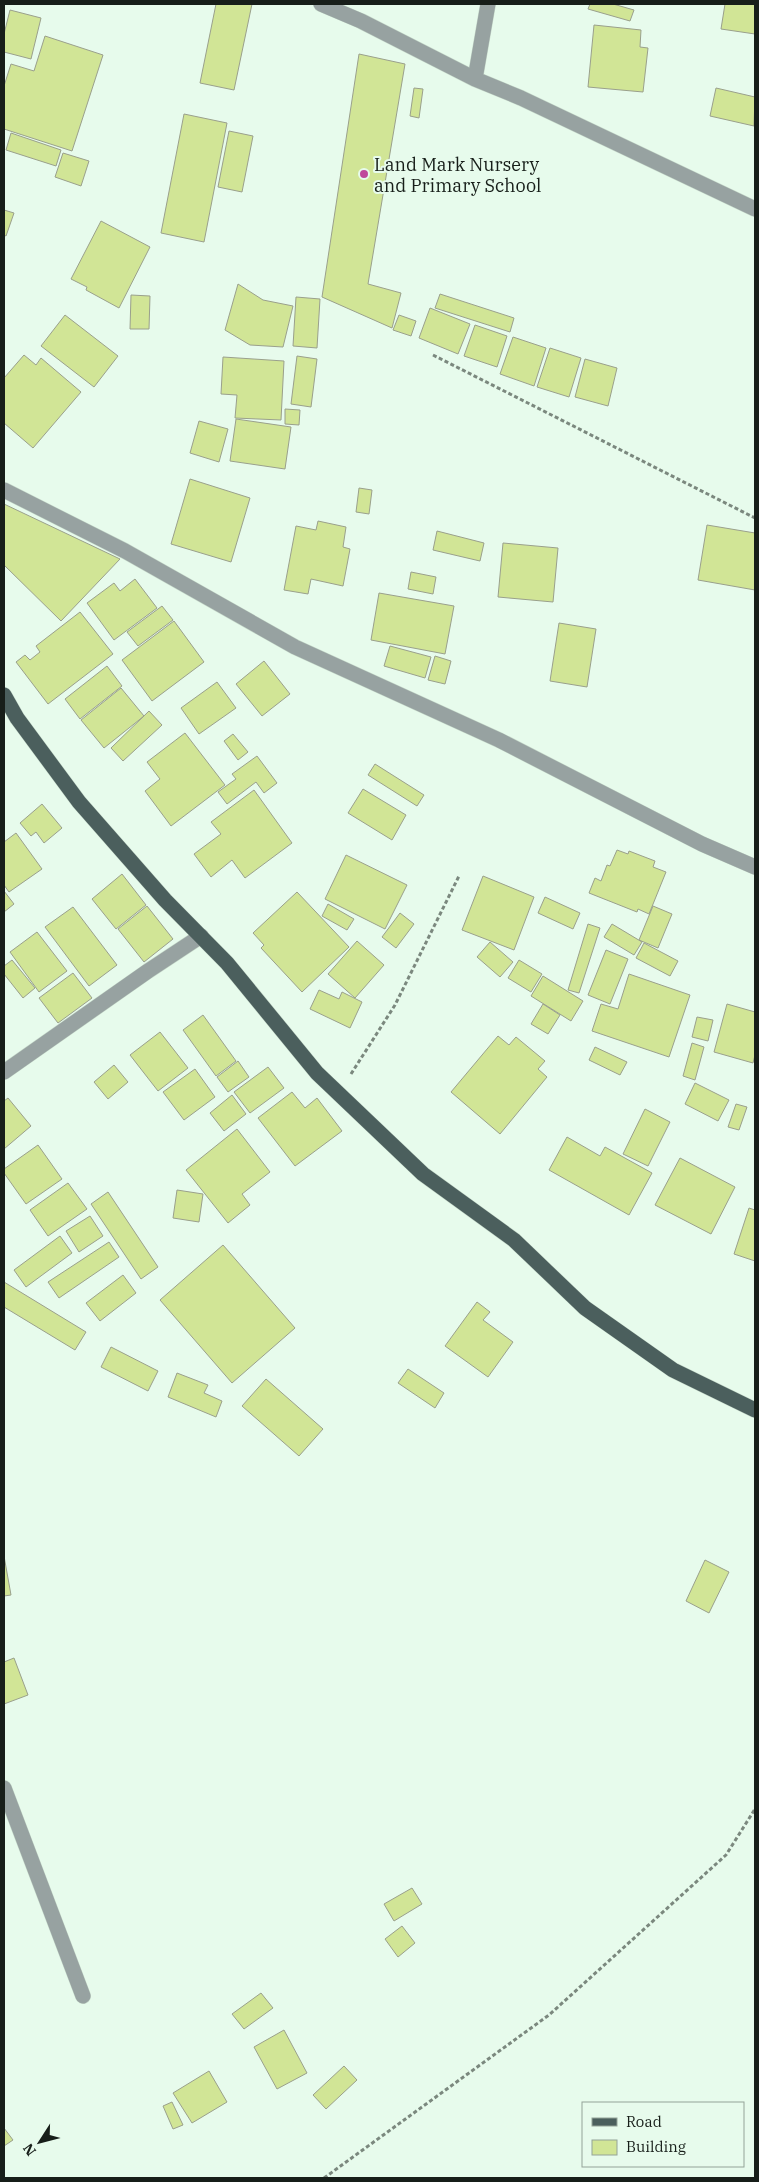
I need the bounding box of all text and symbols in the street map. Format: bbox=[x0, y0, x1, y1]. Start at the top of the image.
place label: Land Mark Nursery and Primary School bbox=[374, 153, 541, 197]
marker: Land Mark Nursery and Primary School bbox=[358, 168, 370, 180]
legend bbox=[582, 2102, 744, 2167]
text: Road bbox=[626, 2112, 662, 2131]
north arrow bbox=[15, 2117, 65, 2167]
text: Building bbox=[626, 2137, 686, 2156]
text: N bbox=[19, 2140, 40, 2159]

